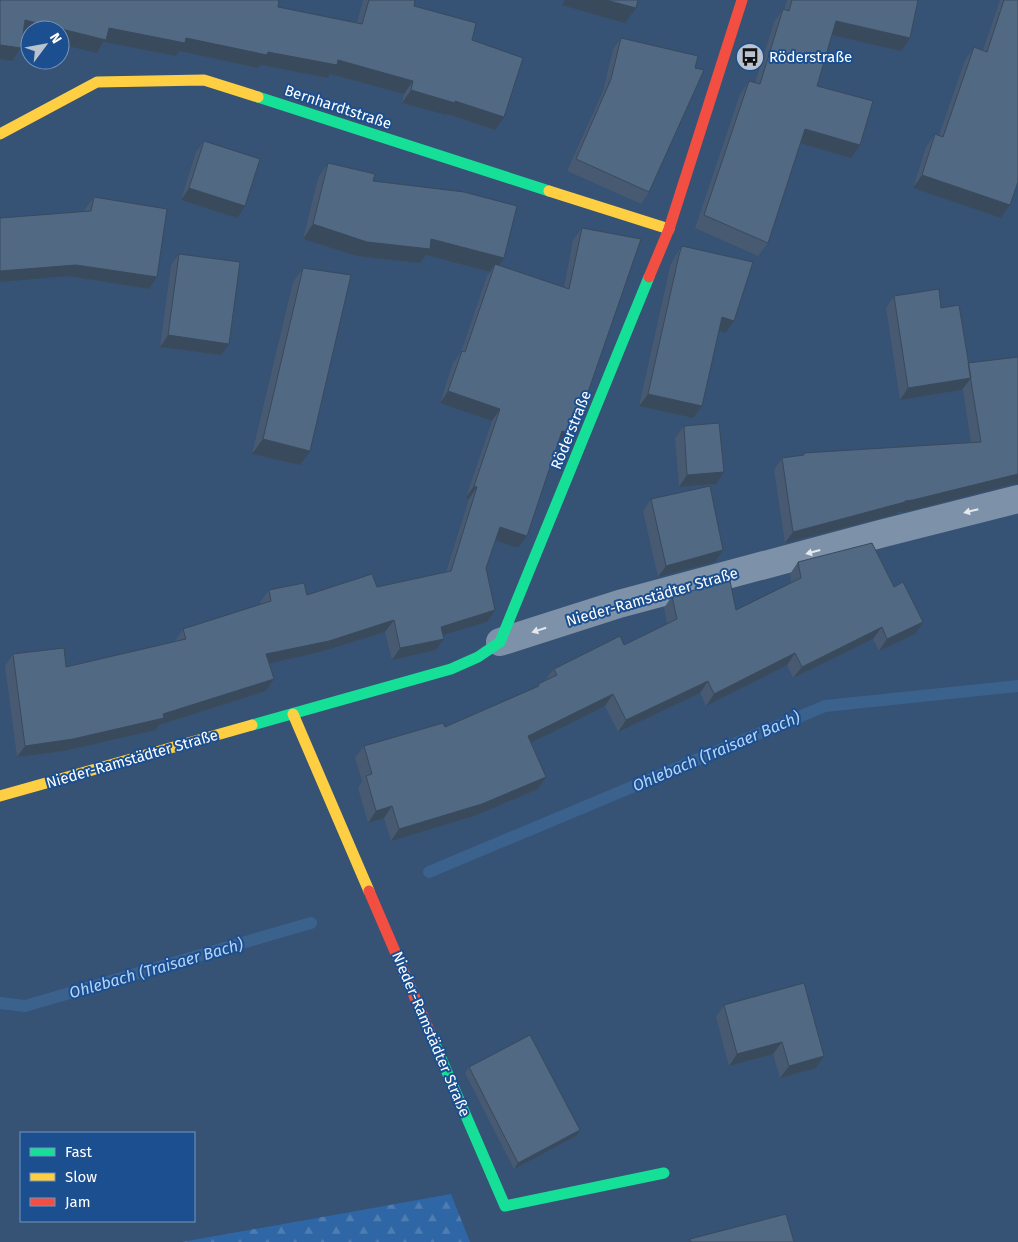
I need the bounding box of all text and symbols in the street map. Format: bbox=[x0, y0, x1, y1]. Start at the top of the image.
north arrow bbox=[20, 20, 70, 70]
text: N bbox=[46, 30, 65, 47]
bus stop icon: Röderstraße bbox=[735, 42, 765, 72]
place label: Röderstraße bbox=[769, 48, 852, 66]
street label: Bernhardtstraße bbox=[282, 81, 394, 133]
street label: Röderstraße bbox=[547, 388, 595, 472]
one-way arrow bbox=[963, 507, 978, 515]
one-way arrow bbox=[806, 548, 821, 556]
street label: Nieder-Ramstädter Straße bbox=[564, 564, 740, 630]
one-way arrow bbox=[532, 627, 547, 634]
water label: Ohlebach (Traisaer Bach) bbox=[630, 708, 803, 795]
street label: Nieder-Ramstädter Straße bbox=[44, 726, 220, 792]
water label: Ohlebach (Traisaer Bach) bbox=[67, 935, 245, 1002]
street label: Nieder-Ramstädter Straße bbox=[388, 949, 474, 1119]
legend bbox=[20, 1132, 195, 1222]
text: Fast bbox=[65, 1143, 92, 1161]
text: Slow bbox=[65, 1168, 97, 1186]
text: Jam bbox=[65, 1193, 91, 1211]

